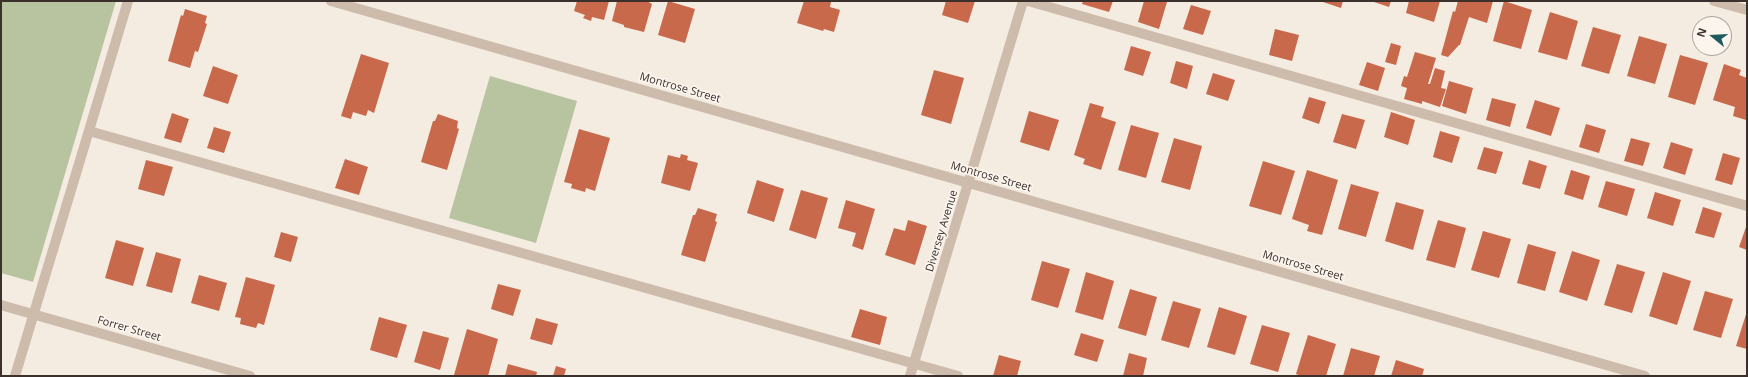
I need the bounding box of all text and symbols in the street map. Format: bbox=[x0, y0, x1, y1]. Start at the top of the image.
north arrow bbox=[1692, 16, 1732, 56]
text: N bbox=[1693, 26, 1710, 39]
street label: Montrose Street bbox=[638, 70, 722, 106]
street label: Montrose Street bbox=[949, 159, 1033, 195]
street label: Diversey Avenue bbox=[923, 188, 961, 274]
street label: Montrose Street bbox=[1261, 248, 1345, 284]
street label: Forrer Street bbox=[96, 314, 162, 344]

